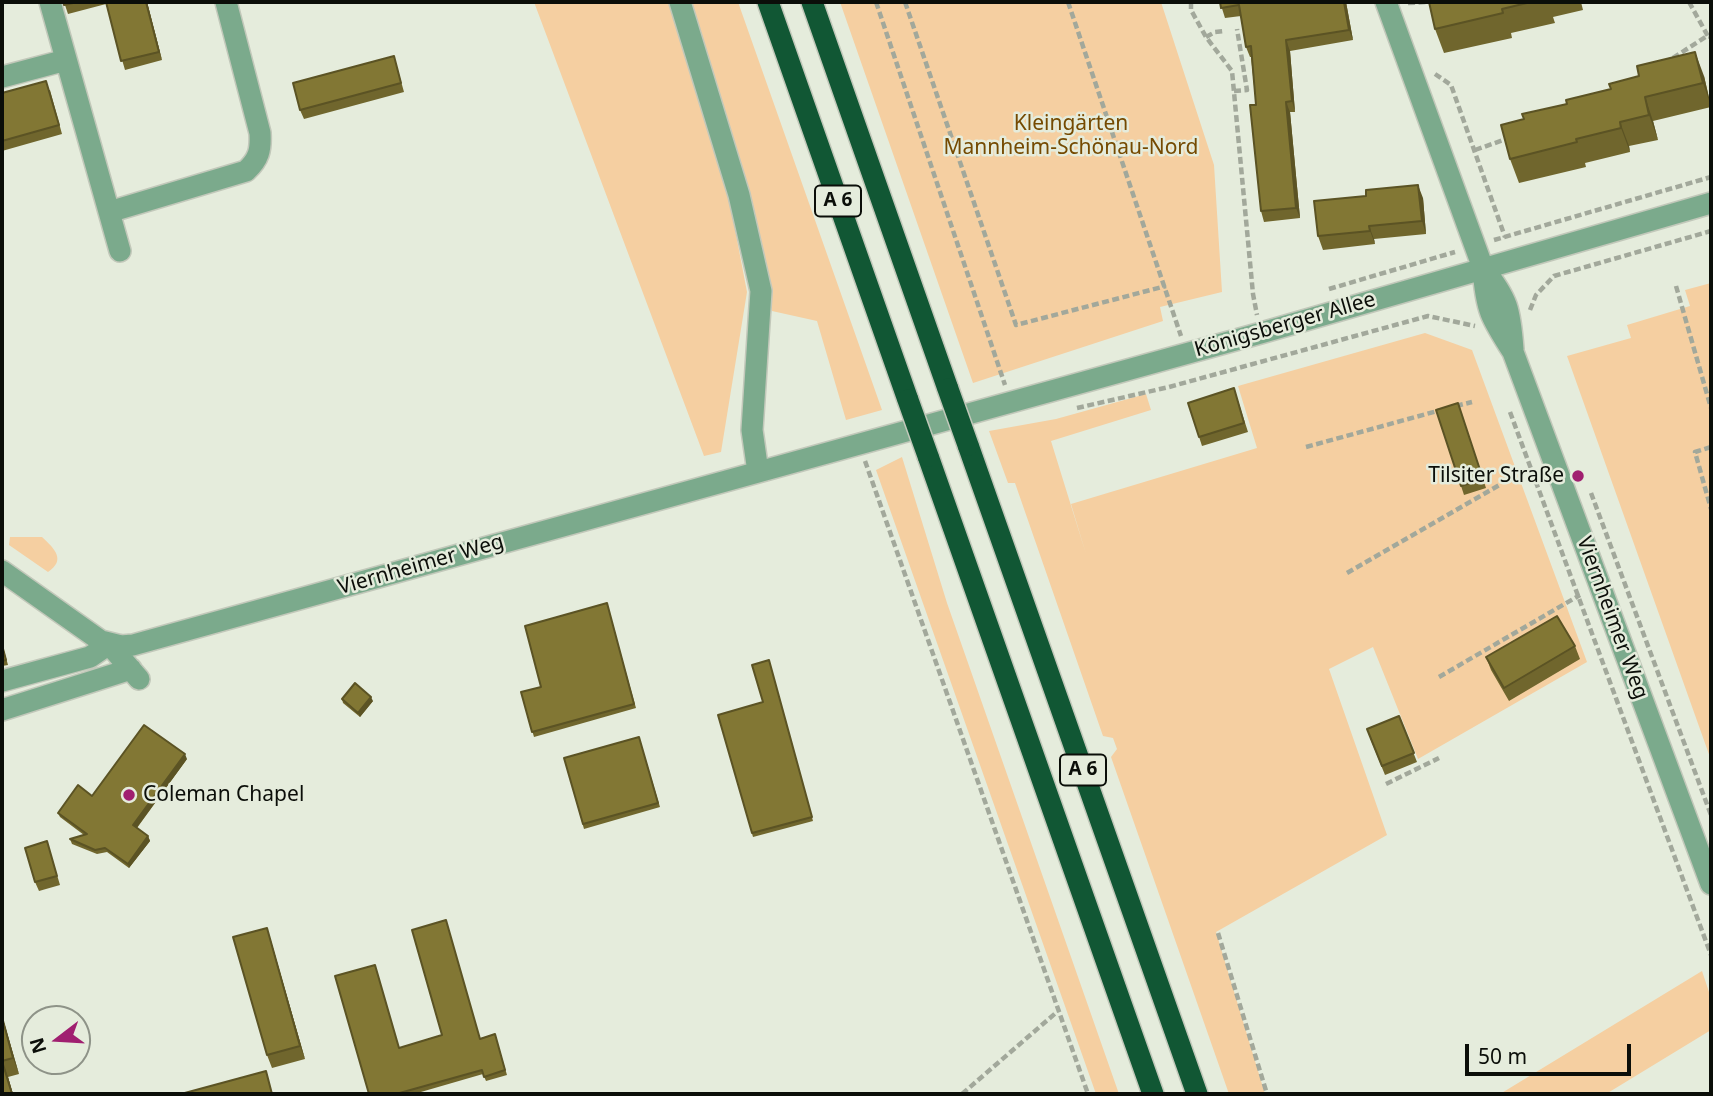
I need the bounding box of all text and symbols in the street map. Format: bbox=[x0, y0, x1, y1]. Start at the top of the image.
park label: Kleingärten Mannheim-Schönau-Nord bbox=[943, 111, 1199, 161]
road number: A 6 bbox=[815, 186, 861, 216]
street label: Königsberger Allee bbox=[1192, 287, 1378, 363]
place label: Tilsiter Straße bbox=[1428, 463, 1564, 489]
marker: Tilsiter Straße bbox=[1570, 468, 1586, 484]
street label: Viernheimer Weg bbox=[335, 529, 507, 601]
street label: Viernheimer Weg bbox=[1571, 533, 1653, 703]
road number: A 6 bbox=[1060, 754, 1106, 786]
place label: Coleman Chapel bbox=[143, 782, 304, 808]
marker: Coleman Chapel bbox=[121, 787, 137, 803]
north arrow bbox=[21, 1005, 91, 1075]
scale bar bbox=[1468, 1030, 1634, 1074]
text: N bbox=[23, 1034, 53, 1057]
text: 50 m bbox=[1478, 1042, 1527, 1070]

